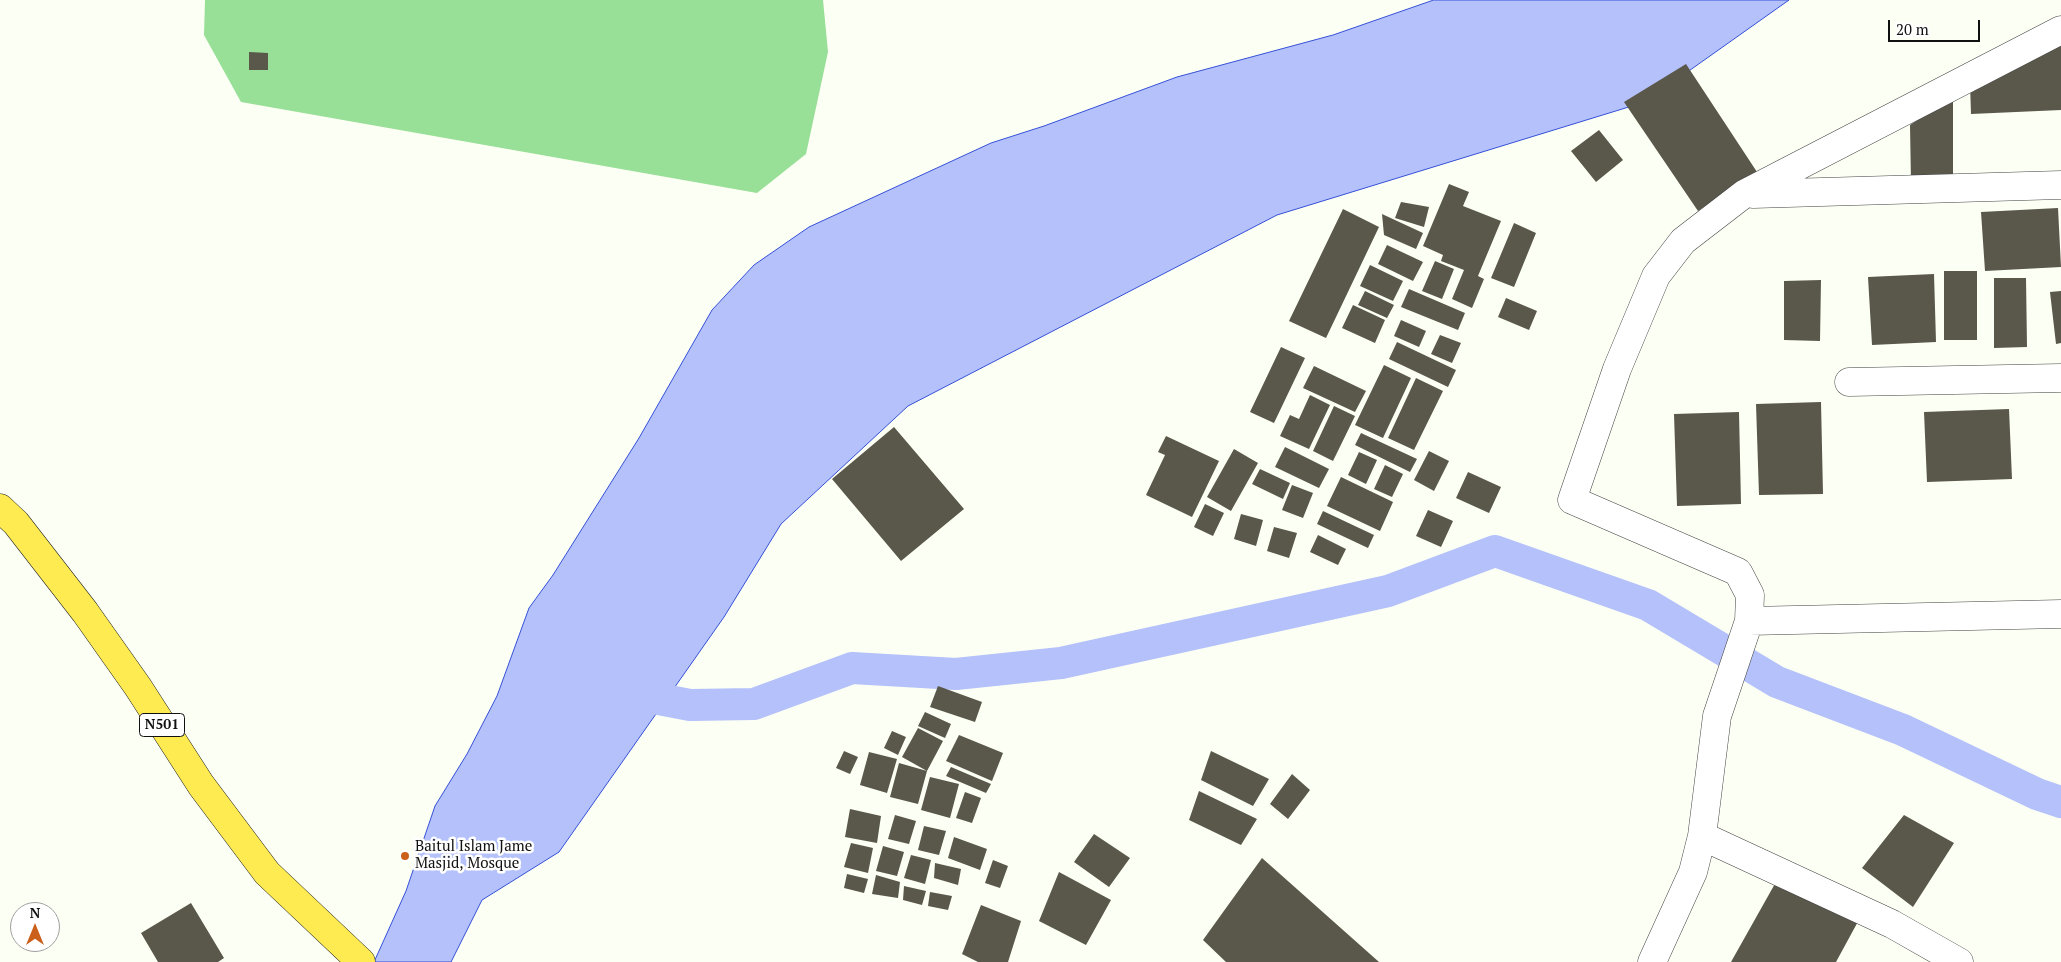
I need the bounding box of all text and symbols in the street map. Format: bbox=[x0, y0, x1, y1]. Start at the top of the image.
scale bar bbox=[1891, 10, 1984, 42]
text: 20 m bbox=[1896, 19, 1929, 39]
road number: N501 bbox=[140, 714, 184, 736]
place label: Baitul Islam Jame Masjid, Mosque bbox=[415, 838, 532, 873]
marker: Baitul Islam Jame Masjid, Mosque bbox=[399, 850, 411, 862]
north arrow bbox=[10, 902, 60, 952]
text: N bbox=[30, 903, 40, 922]

